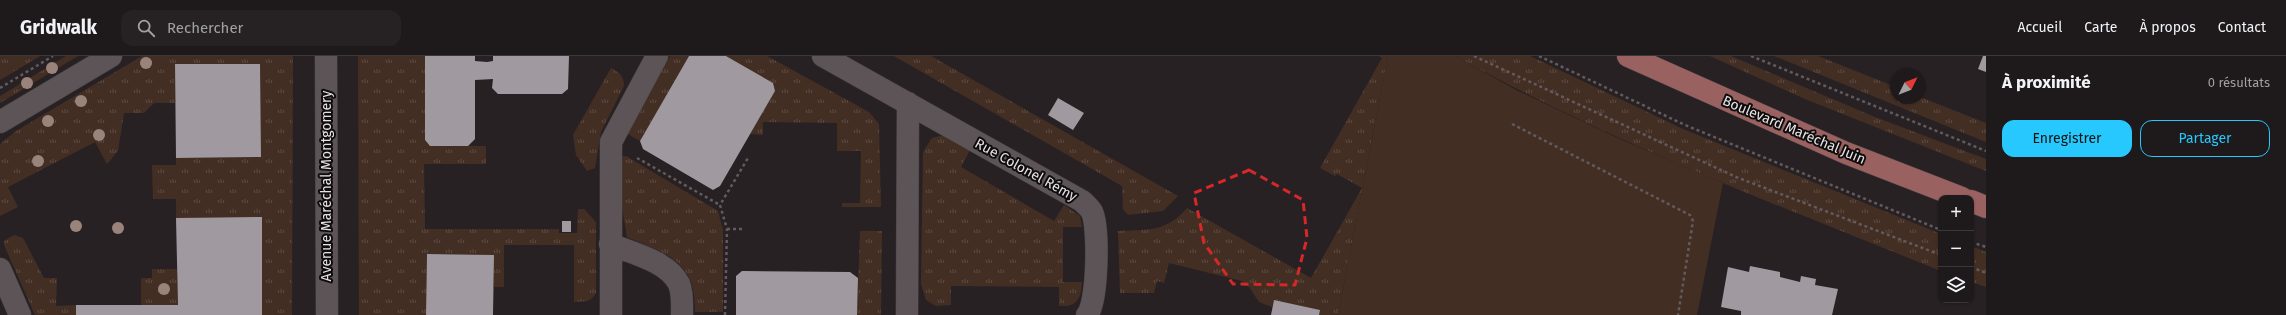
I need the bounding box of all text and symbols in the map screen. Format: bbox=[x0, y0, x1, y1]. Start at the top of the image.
search box bbox=[121, 10, 401, 46]
text: Gridwalk bbox=[20, 16, 97, 39]
icon: search bbox=[135, 17, 157, 39]
text: Rechercher bbox=[167, 19, 243, 37]
text: Accueil bbox=[2017, 19, 2062, 36]
text: Carte bbox=[2084, 19, 2117, 36]
text: À propos bbox=[2139, 19, 2196, 36]
text: Contact bbox=[2218, 19, 2266, 36]
north arrow bbox=[1890, 68, 1926, 104]
text: À proximité bbox=[2002, 72, 2091, 93]
text: 0 résultats bbox=[2208, 75, 2270, 90]
street label: Avenue Maréchal Montgomery bbox=[318, 91, 335, 281]
street label: Boulevard Maréchal Juin bbox=[1720, 92, 1868, 168]
button: Enregistrer bbox=[2002, 120, 2132, 157]
button: Partager bbox=[2140, 120, 2270, 157]
street label: Rue Colonel Rémy bbox=[972, 135, 1080, 205]
map controls bbox=[1938, 195, 1974, 303]
button: + bbox=[1938, 195, 1974, 231]
button: − bbox=[1938, 231, 1974, 267]
button: layers bbox=[1938, 267, 1974, 303]

